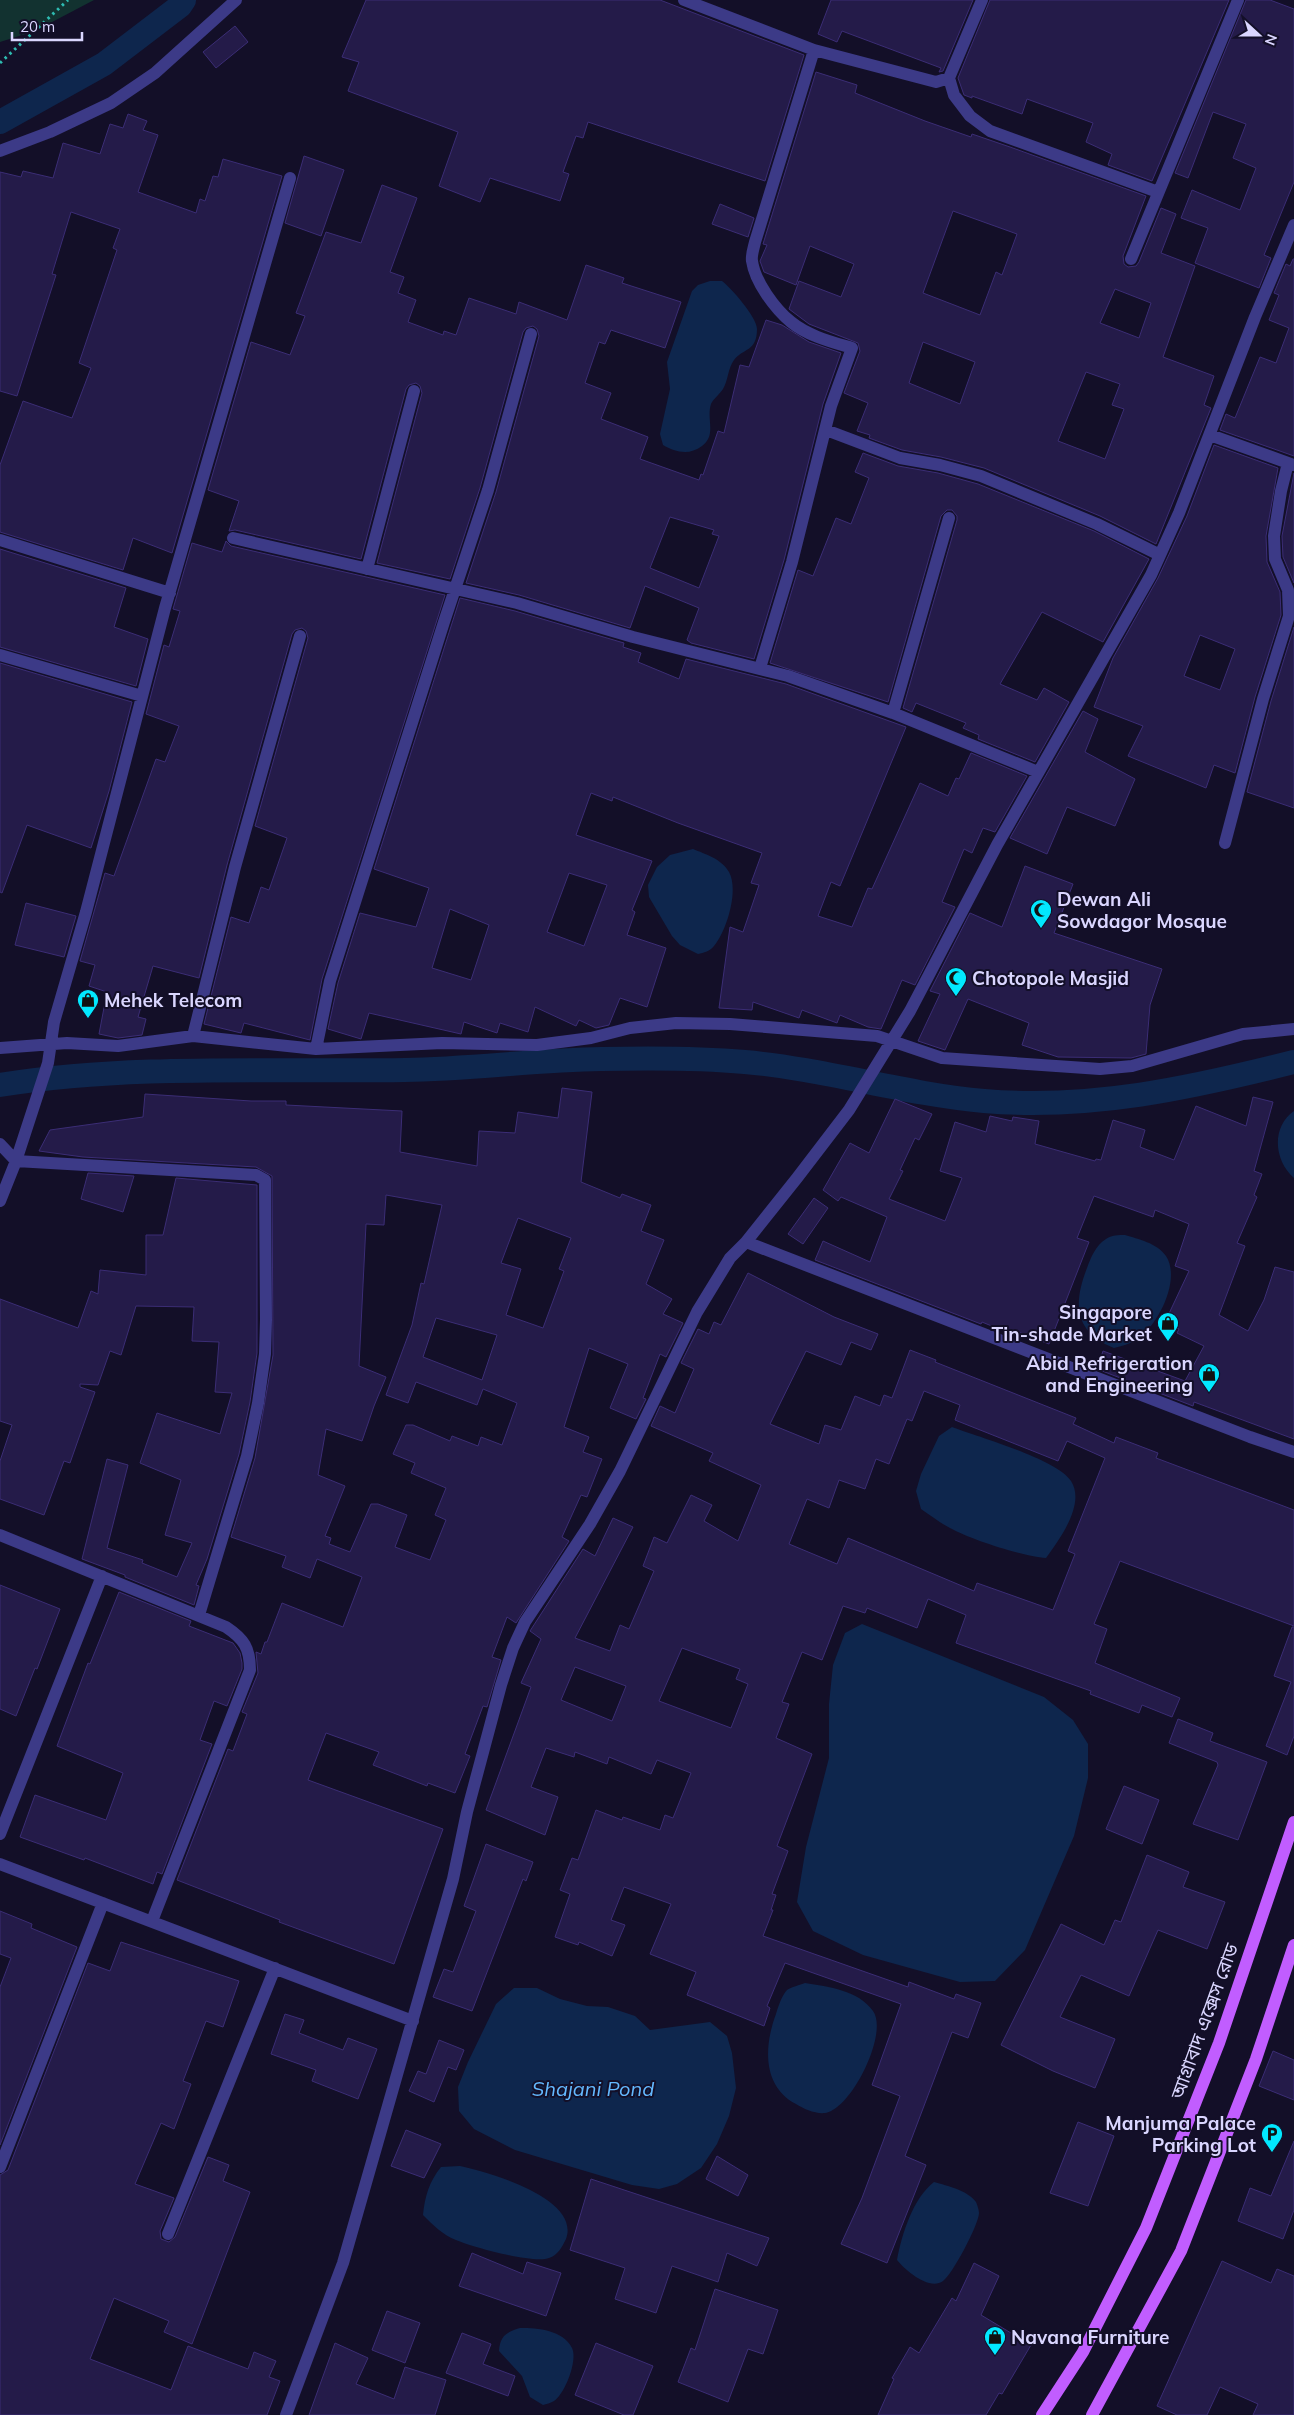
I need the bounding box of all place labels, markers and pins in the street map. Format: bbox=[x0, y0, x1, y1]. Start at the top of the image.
place label: Dewan Ali Sowdagor Mosque bbox=[1057, 887, 1227, 933]
mosque icon: Dewan Ali Sowdagor Mosque bbox=[1029, 898, 1053, 929]
mosque icon: Chotopole Masjid bbox=[944, 966, 968, 997]
place label: Chotopole Masjid bbox=[972, 966, 1129, 990]
shop icon: Mehek Telecom bbox=[76, 988, 100, 1019]
place label: Mehek Telecom bbox=[104, 988, 242, 1012]
place label: Singapore Tin-shade Market bbox=[992, 1300, 1152, 1346]
shop icon: Singapore Tin-shade Market bbox=[1156, 1311, 1180, 1342]
place label: Abid Refrigeration and Engineering bbox=[1026, 1351, 1193, 1397]
shop icon: Abid Refrigeration and Engineering bbox=[1197, 1362, 1221, 1393]
place label: Manjuma Palace Parking Lot bbox=[1105, 2111, 1256, 2157]
parking icon: Manjuma Palace Parking Lot bbox=[1260, 2122, 1284, 2153]
shop icon: Navana Furniture bbox=[983, 2325, 1007, 2356]
place label: Navana Furniture bbox=[1011, 2325, 1169, 2349]

